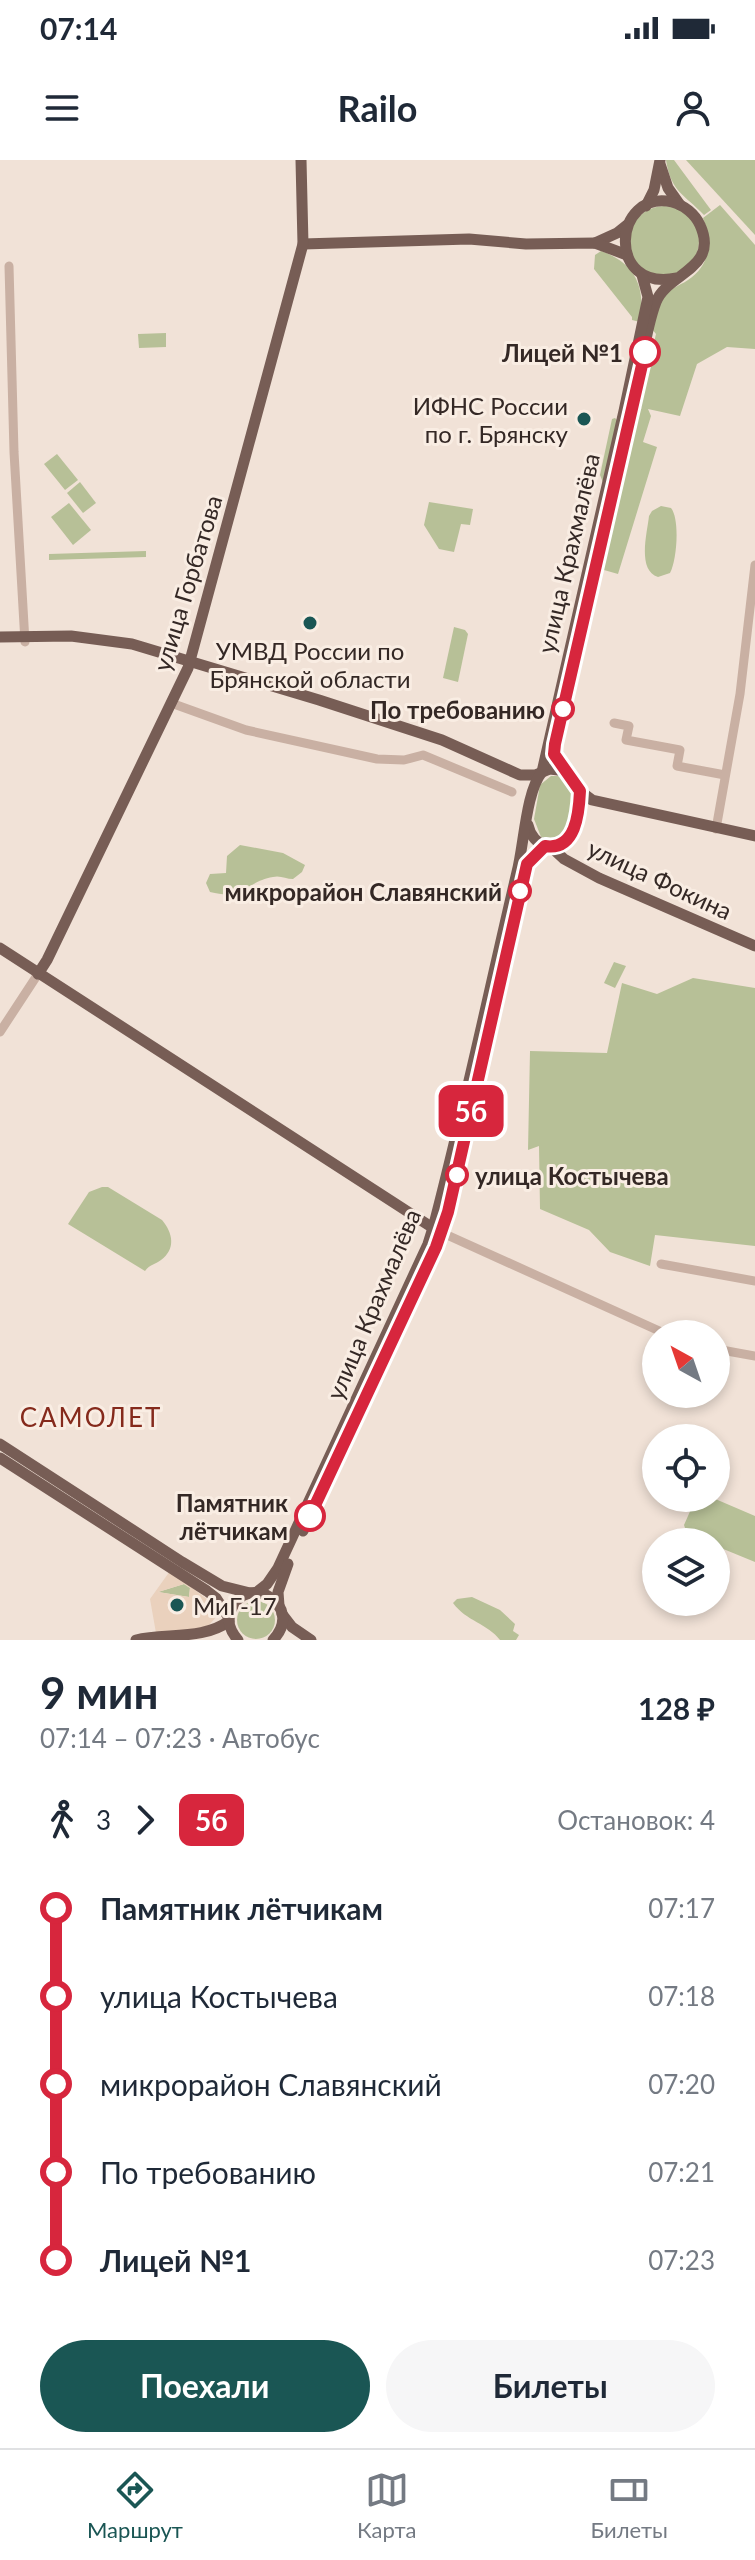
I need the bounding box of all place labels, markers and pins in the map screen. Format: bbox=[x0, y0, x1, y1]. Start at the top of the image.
marker: Лицей №1 bbox=[630, 337, 660, 367]
place label: Лицей №1 bbox=[501, 338, 623, 367]
place label: ИФНС России по г. Брянску bbox=[413, 391, 569, 448]
marker: ИФНС России по г. Брянску bbox=[575, 410, 593, 428]
marker: УМВД России по Брянской области bbox=[301, 614, 319, 632]
place label: УМВД России по Брянской области bbox=[210, 636, 411, 693]
place label: По требованию bbox=[370, 695, 545, 724]
marker: По требованию bbox=[552, 698, 574, 720]
place label: микрорайон Славянский bbox=[224, 877, 502, 906]
marker: микрорайон Славянский bbox=[509, 880, 531, 902]
place label: улица Костычева bbox=[475, 1161, 669, 1190]
marker: улица Костычева bbox=[446, 1164, 468, 1186]
place label: Памятник лётчикам bbox=[176, 1488, 288, 1545]
marker: Памятник лётчикам bbox=[295, 1501, 325, 1531]
place label: МиГ-17 bbox=[193, 1591, 277, 1620]
marker: МиГ-17 bbox=[168, 1596, 186, 1614]

